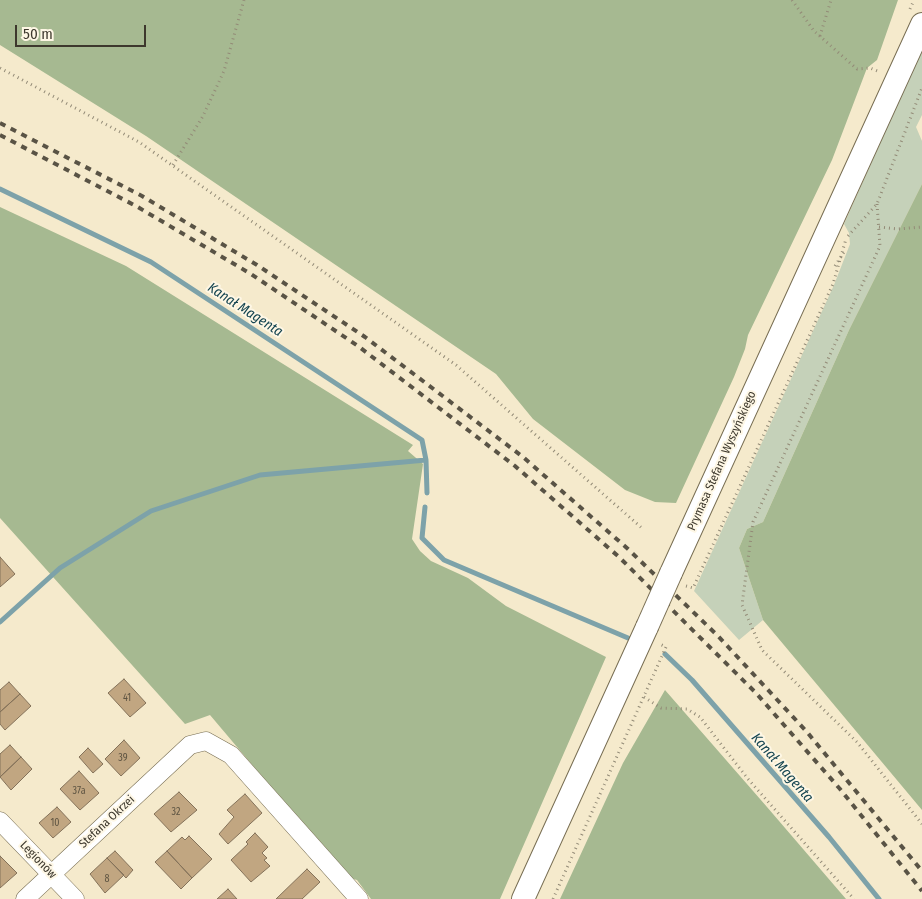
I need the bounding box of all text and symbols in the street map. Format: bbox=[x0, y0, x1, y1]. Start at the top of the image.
scale bar bbox=[18, 15, 149, 47]
text: 50 m bbox=[23, 25, 53, 43]
water label: Kanał Magenta bbox=[204, 280, 286, 340]
street label: Prymasa Stefana Wyszyńskiego bbox=[685, 389, 759, 533]
house number: 41 bbox=[123, 692, 131, 704]
water label: Kanał Magenta bbox=[747, 730, 817, 806]
house number: 39 bbox=[118, 752, 128, 764]
house number: 37a bbox=[72, 785, 86, 797]
street label: Stefana Okrzei bbox=[76, 793, 138, 851]
house number: 32 bbox=[172, 806, 180, 818]
house number: 10 bbox=[50, 817, 60, 829]
street label: Legionów bbox=[17, 838, 59, 882]
house number: 8 bbox=[105, 873, 109, 885]

